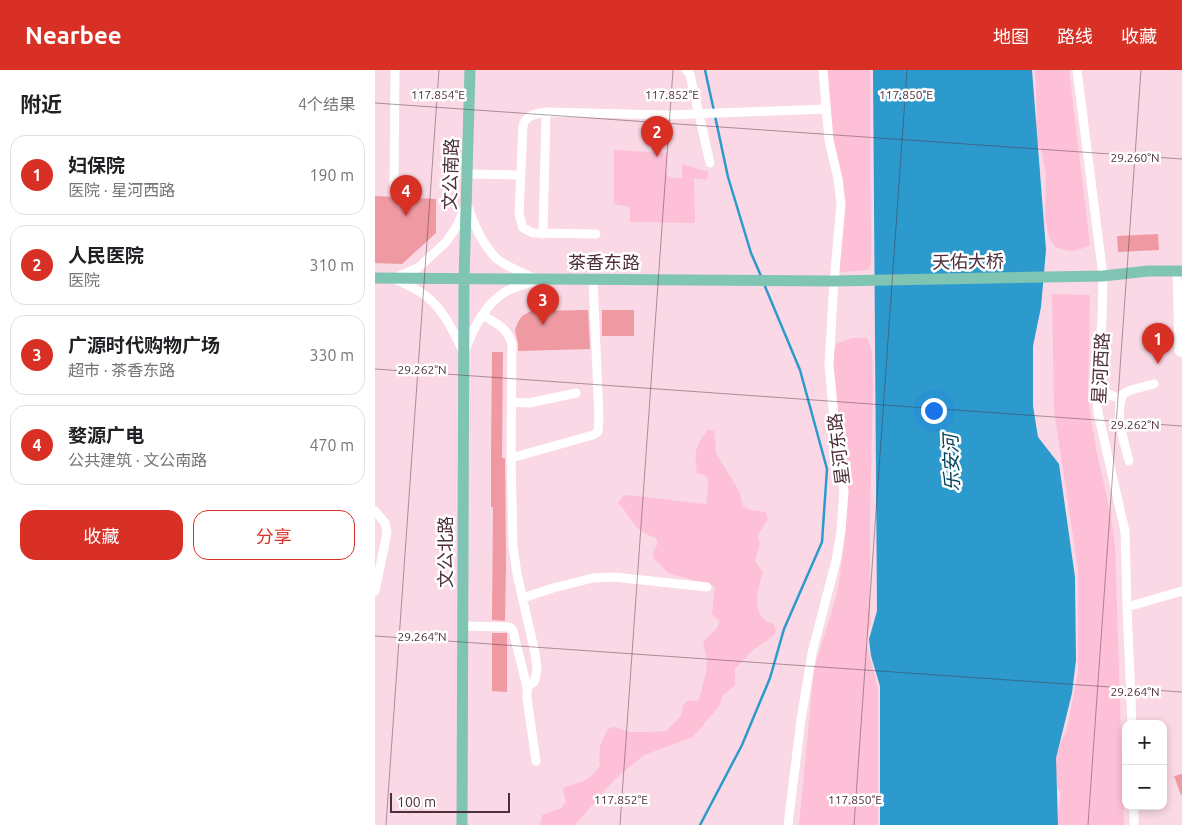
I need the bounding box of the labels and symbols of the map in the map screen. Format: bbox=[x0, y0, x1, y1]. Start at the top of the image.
text: 117.854°E bbox=[411, 88, 465, 101]
text: 117.852°E bbox=[645, 88, 699, 101]
text: 117.850°E bbox=[879, 88, 933, 101]
pin: 2 bbox=[641, 116, 673, 157]
street label: 文公南路 bbox=[439, 138, 461, 210]
text: 29.260°N bbox=[1110, 151, 1160, 164]
pin: 4 bbox=[390, 175, 422, 216]
street label: 天佑大桥 bbox=[932, 250, 1004, 272]
street label: 茶香东路 bbox=[568, 252, 640, 272]
pin: 3 bbox=[527, 284, 559, 325]
pin: 1 bbox=[1142, 323, 1174, 364]
street label: 星河西路 bbox=[1088, 332, 1112, 404]
text: 29.262°N bbox=[397, 363, 447, 376]
your location bbox=[921, 398, 947, 424]
street label: 星河东路 bbox=[824, 412, 852, 486]
text: 29.262°N bbox=[1110, 418, 1160, 431]
water label: 乐安河 bbox=[939, 430, 963, 492]
street label: 文公北路 bbox=[435, 516, 455, 588]
text: 29.264°N bbox=[397, 630, 447, 643]
text: 29.264°N bbox=[1110, 685, 1160, 698]
scale bar bbox=[390, 790, 510, 813]
text: 117.852°E bbox=[594, 793, 648, 806]
text: 117.850°E bbox=[828, 793, 882, 806]

